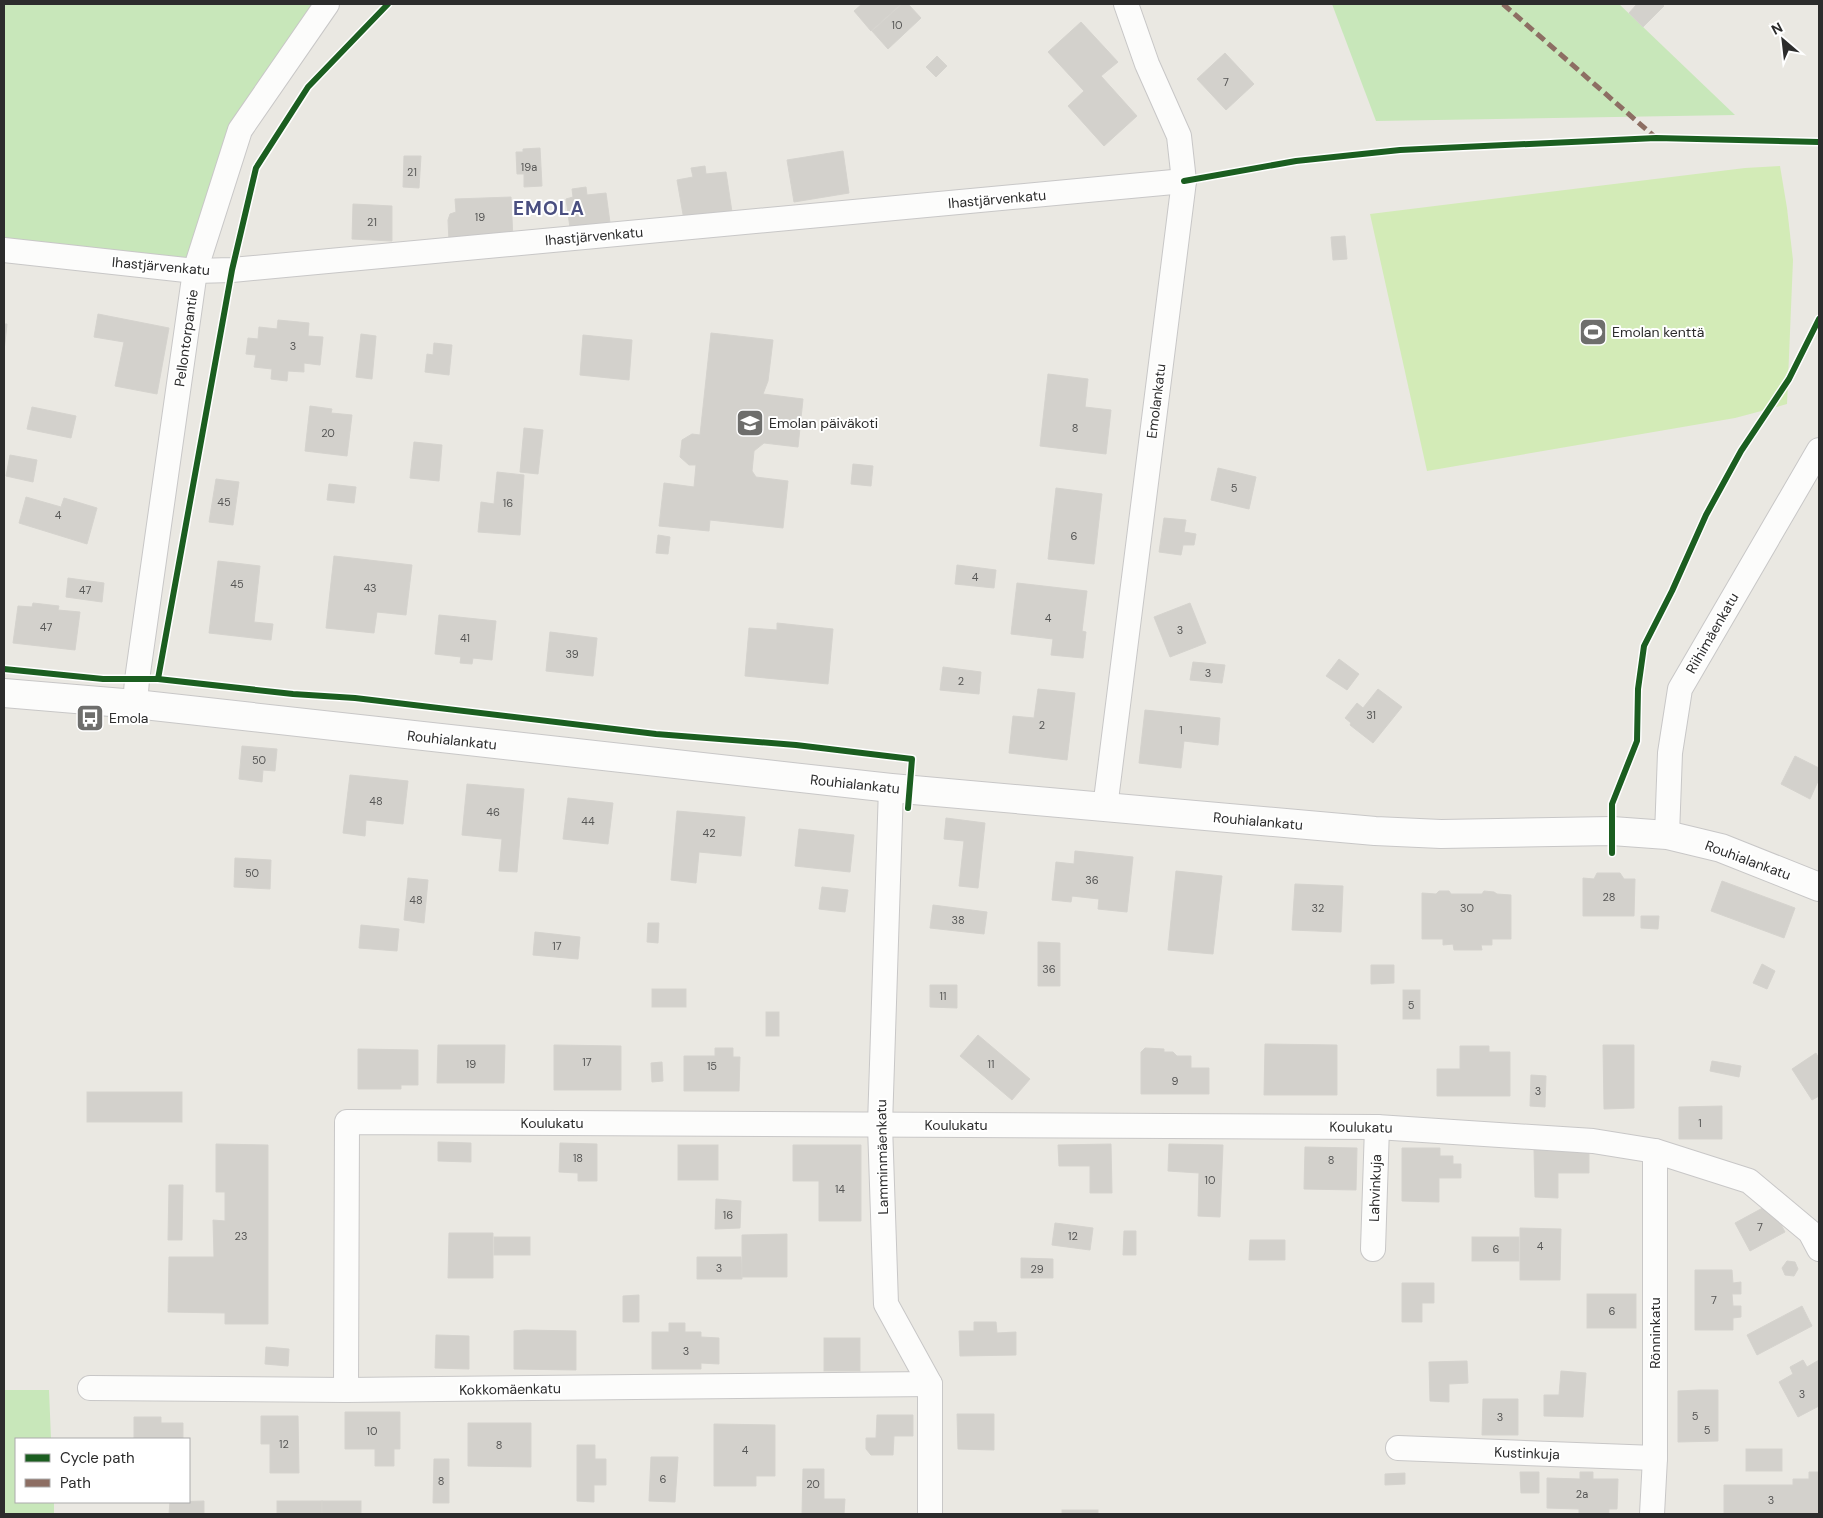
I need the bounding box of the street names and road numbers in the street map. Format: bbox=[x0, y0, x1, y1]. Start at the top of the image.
street label: Ihastjärvenkatu bbox=[947, 186, 1047, 212]
street label: Ihastjärvenkatu bbox=[544, 223, 644, 249]
street label: Ihastjärvenkatu bbox=[111, 253, 211, 279]
street label: Pellontorpantie bbox=[170, 288, 202, 388]
street label: Emolankatu bbox=[1142, 362, 1170, 440]
street label: Riihimäenkatu bbox=[1682, 589, 1742, 677]
street label: Rouhialankatu bbox=[406, 726, 498, 754]
street label: Rouhialankatu bbox=[809, 770, 901, 798]
street label: Rouhialankatu bbox=[1212, 808, 1304, 834]
street label: Rouhialankatu bbox=[1703, 836, 1793, 884]
street label: Lamminmäenkatu bbox=[872, 1099, 892, 1215]
street label: Koulukatu bbox=[520, 1114, 584, 1132]
street label: Koulukatu bbox=[924, 1116, 988, 1134]
street label: Koulukatu bbox=[1329, 1117, 1393, 1137]
street label: Lahvinkuja bbox=[1365, 1154, 1385, 1222]
street label: Rönninkatu bbox=[1646, 1297, 1664, 1369]
street label: Kokkomäenkatu bbox=[459, 1379, 561, 1399]
street label: Kustinkuja bbox=[1494, 1443, 1560, 1463]

